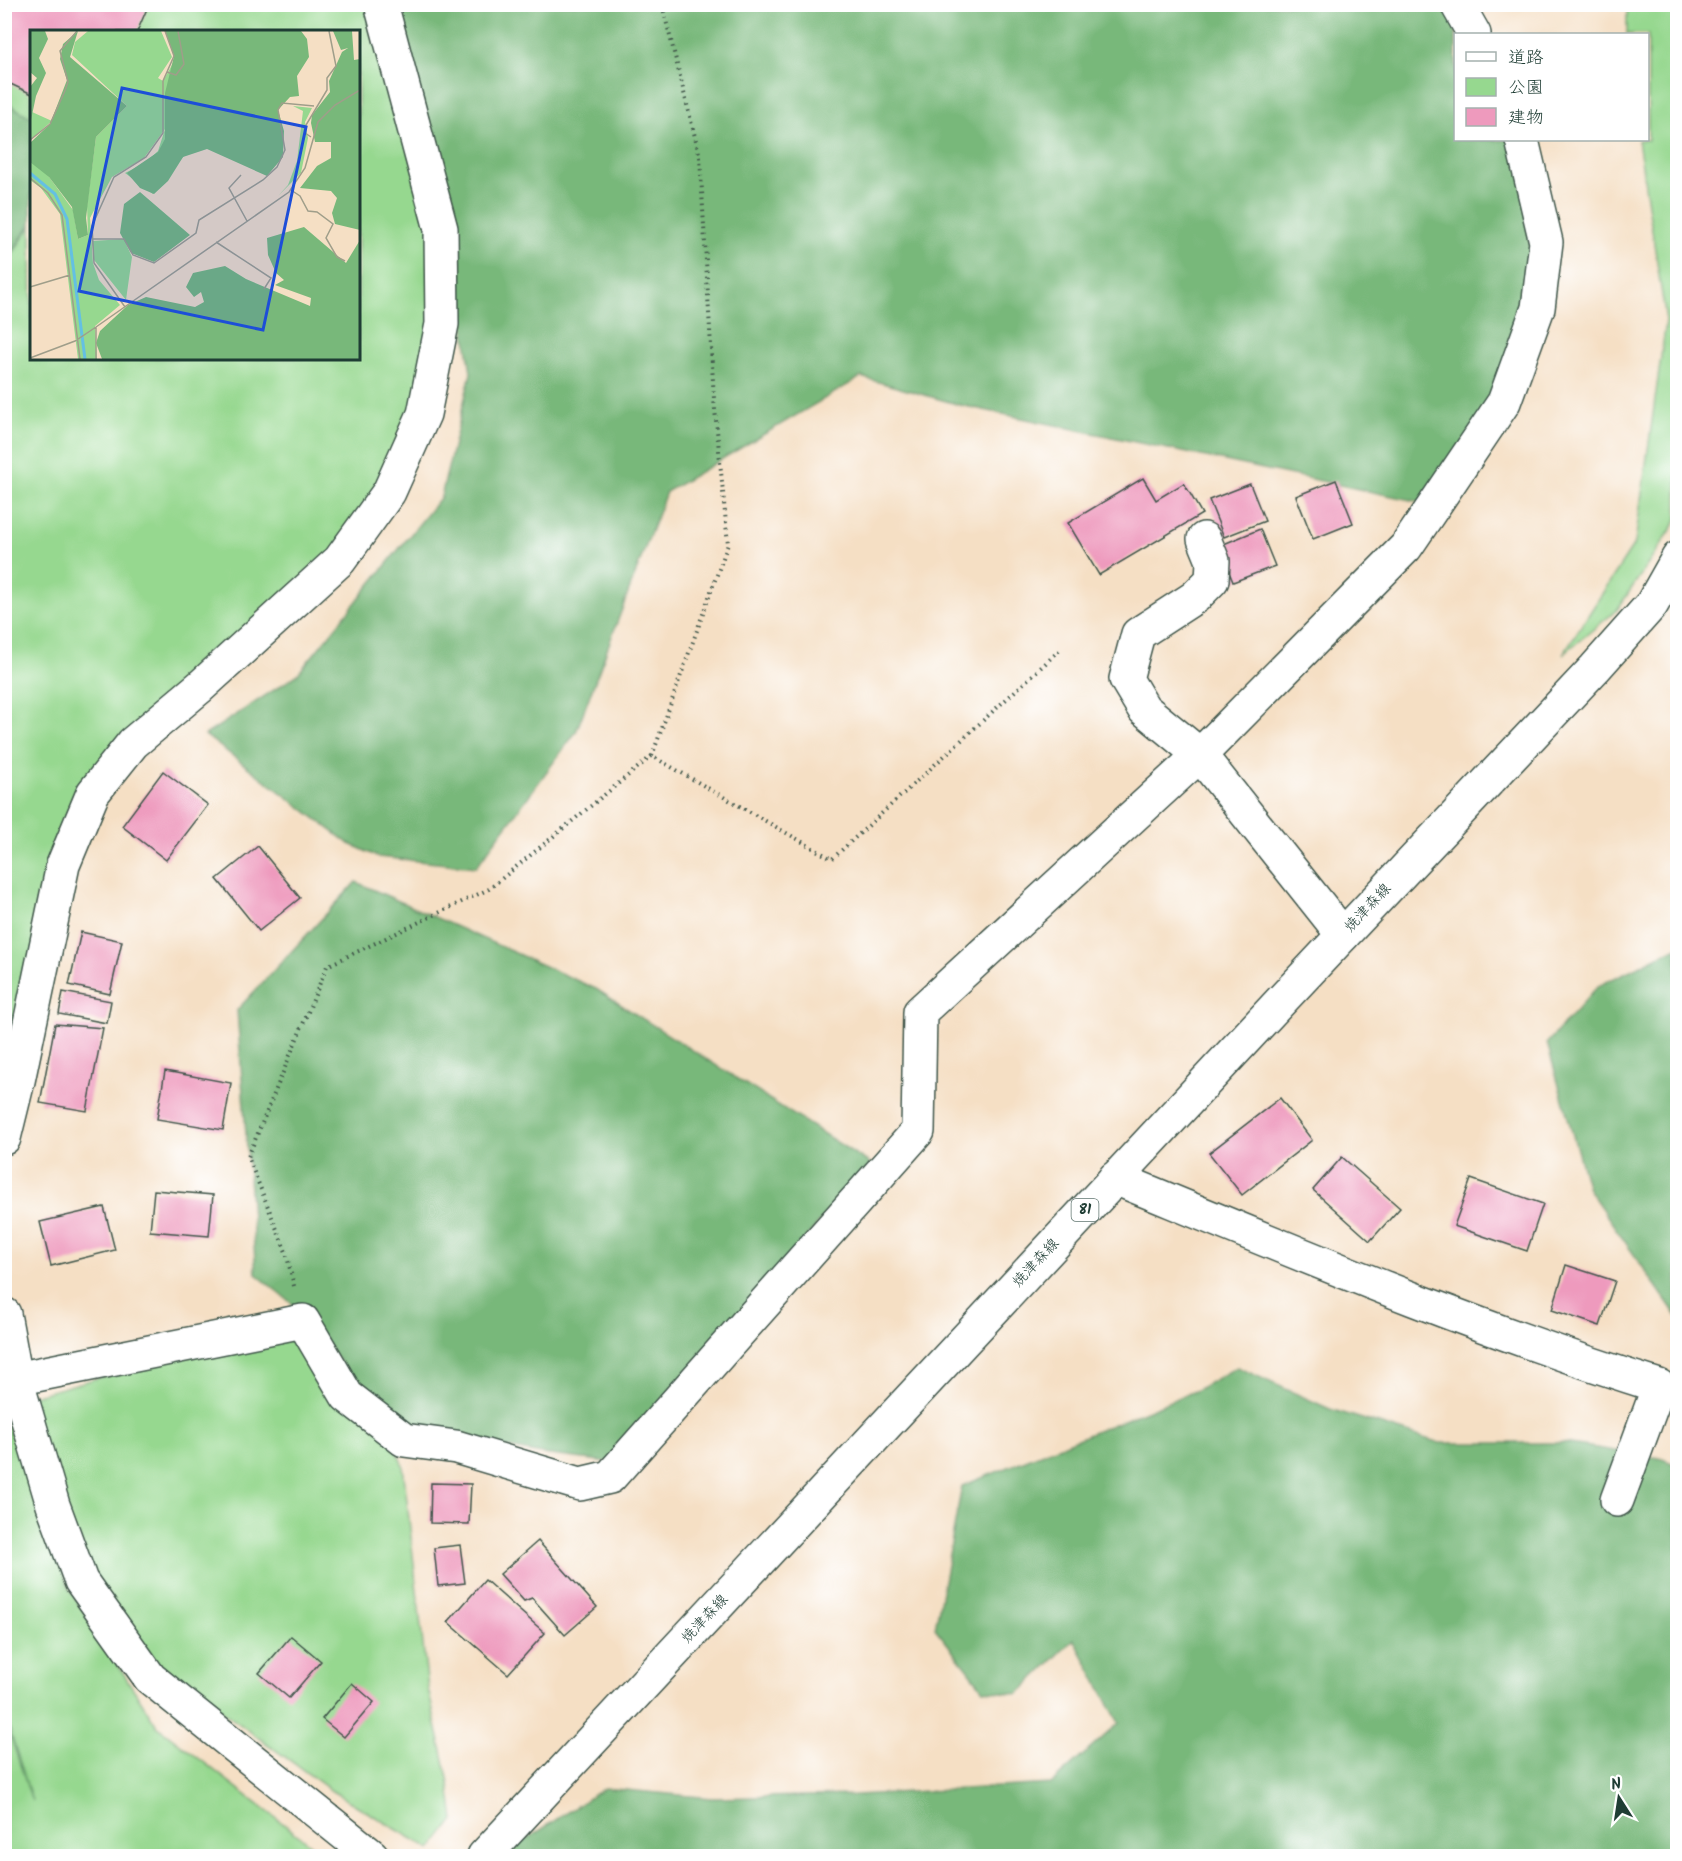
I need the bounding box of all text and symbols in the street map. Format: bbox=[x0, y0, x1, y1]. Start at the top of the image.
inset map bbox=[30, 30, 360, 360]
legend bbox=[1454, 33, 1649, 141]
text: 道路 bbox=[1508, 44, 1544, 73]
text: 公園 bbox=[1508, 74, 1544, 103]
text: 建物 bbox=[1508, 104, 1544, 133]
street label: 焼津森線 bbox=[1339, 878, 1397, 938]
road number: 81 bbox=[1072, 1199, 1098, 1221]
street label: 焼津森線 bbox=[1007, 1233, 1065, 1293]
street label: 焼津森線 bbox=[676, 1589, 734, 1649]
north arrow bbox=[1589, 1768, 1649, 1828]
text: N bbox=[1609, 1772, 1624, 1798]

